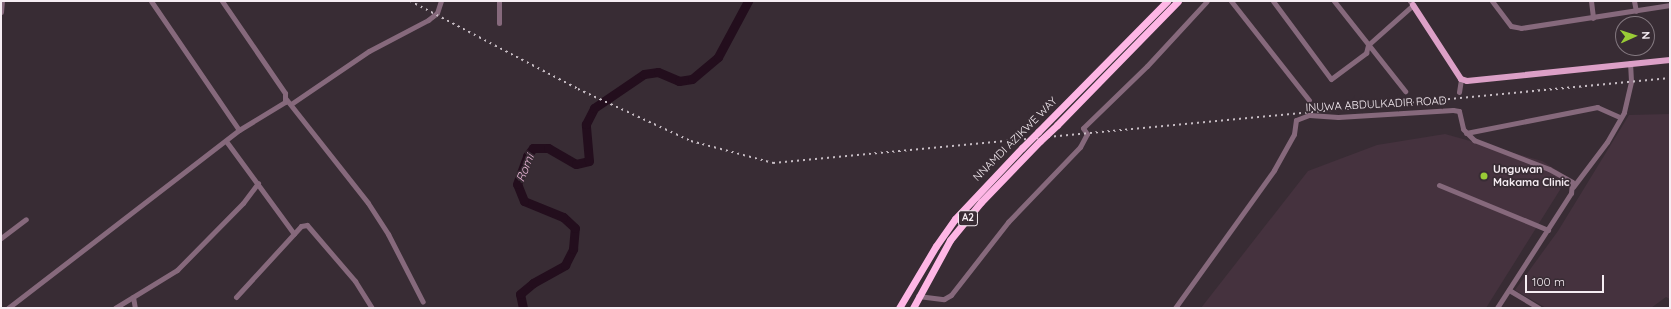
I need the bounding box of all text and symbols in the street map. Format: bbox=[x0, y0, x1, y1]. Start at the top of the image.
north arrow bbox=[1615, 16, 1655, 56]
text: N bbox=[1639, 31, 1653, 40]
street label: NNAMDI AZIKWE WAY bbox=[970, 94, 1060, 184]
street label: INUWA ABDULKADIR ROAD bbox=[1305, 94, 1447, 114]
water label: Romi bbox=[513, 152, 537, 184]
place label: Unguwan Makama Clinic bbox=[1493, 163, 1570, 189]
marker: Unguwan Makama Clinic bbox=[1478, 170, 1490, 182]
road number: A2 bbox=[957, 210, 979, 226]
scale bar bbox=[1527, 267, 1606, 293]
text: 100 m bbox=[1532, 274, 1565, 289]

